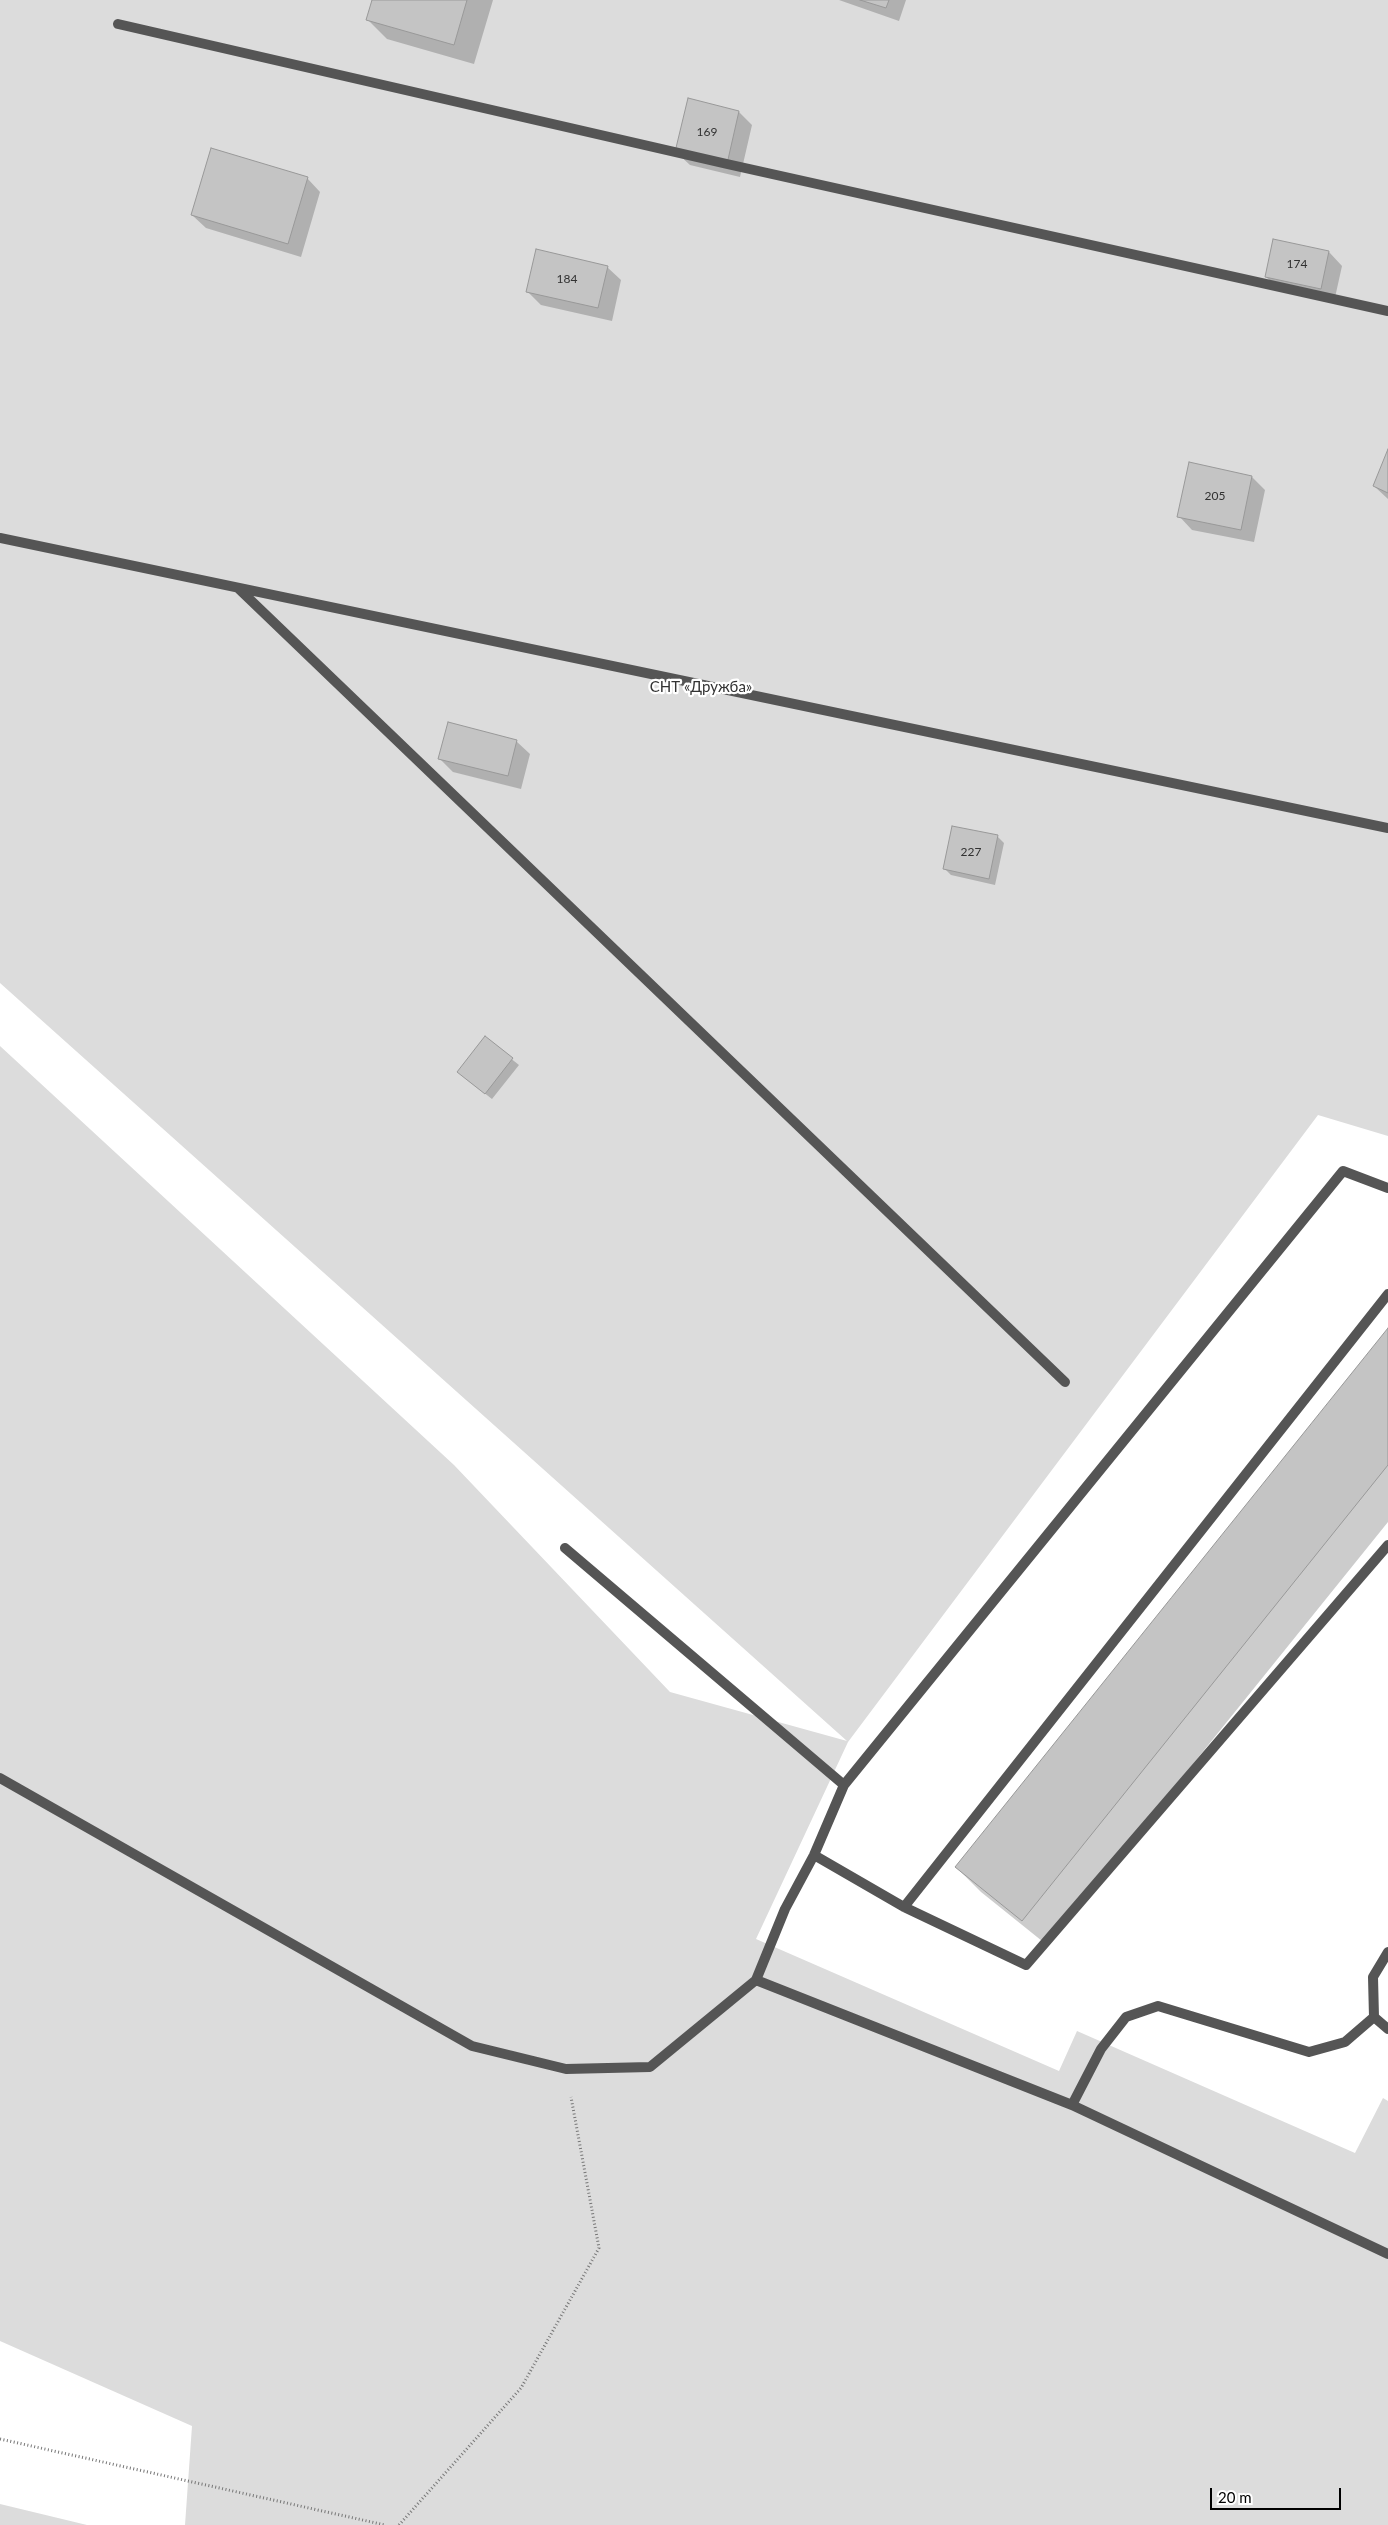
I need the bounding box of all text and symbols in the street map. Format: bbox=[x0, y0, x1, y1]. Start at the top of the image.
house number: 169 bbox=[697, 125, 717, 139]
house number: 174 bbox=[1287, 257, 1307, 271]
house number: 184 bbox=[557, 272, 577, 286]
house number: 205 bbox=[1205, 489, 1225, 503]
park label: СНТ «Дружба» bbox=[650, 678, 752, 696]
house number: 227 bbox=[961, 845, 981, 859]
scale bar bbox=[1213, 2478, 1344, 2510]
text: 20 m bbox=[1218, 2488, 1252, 2506]

